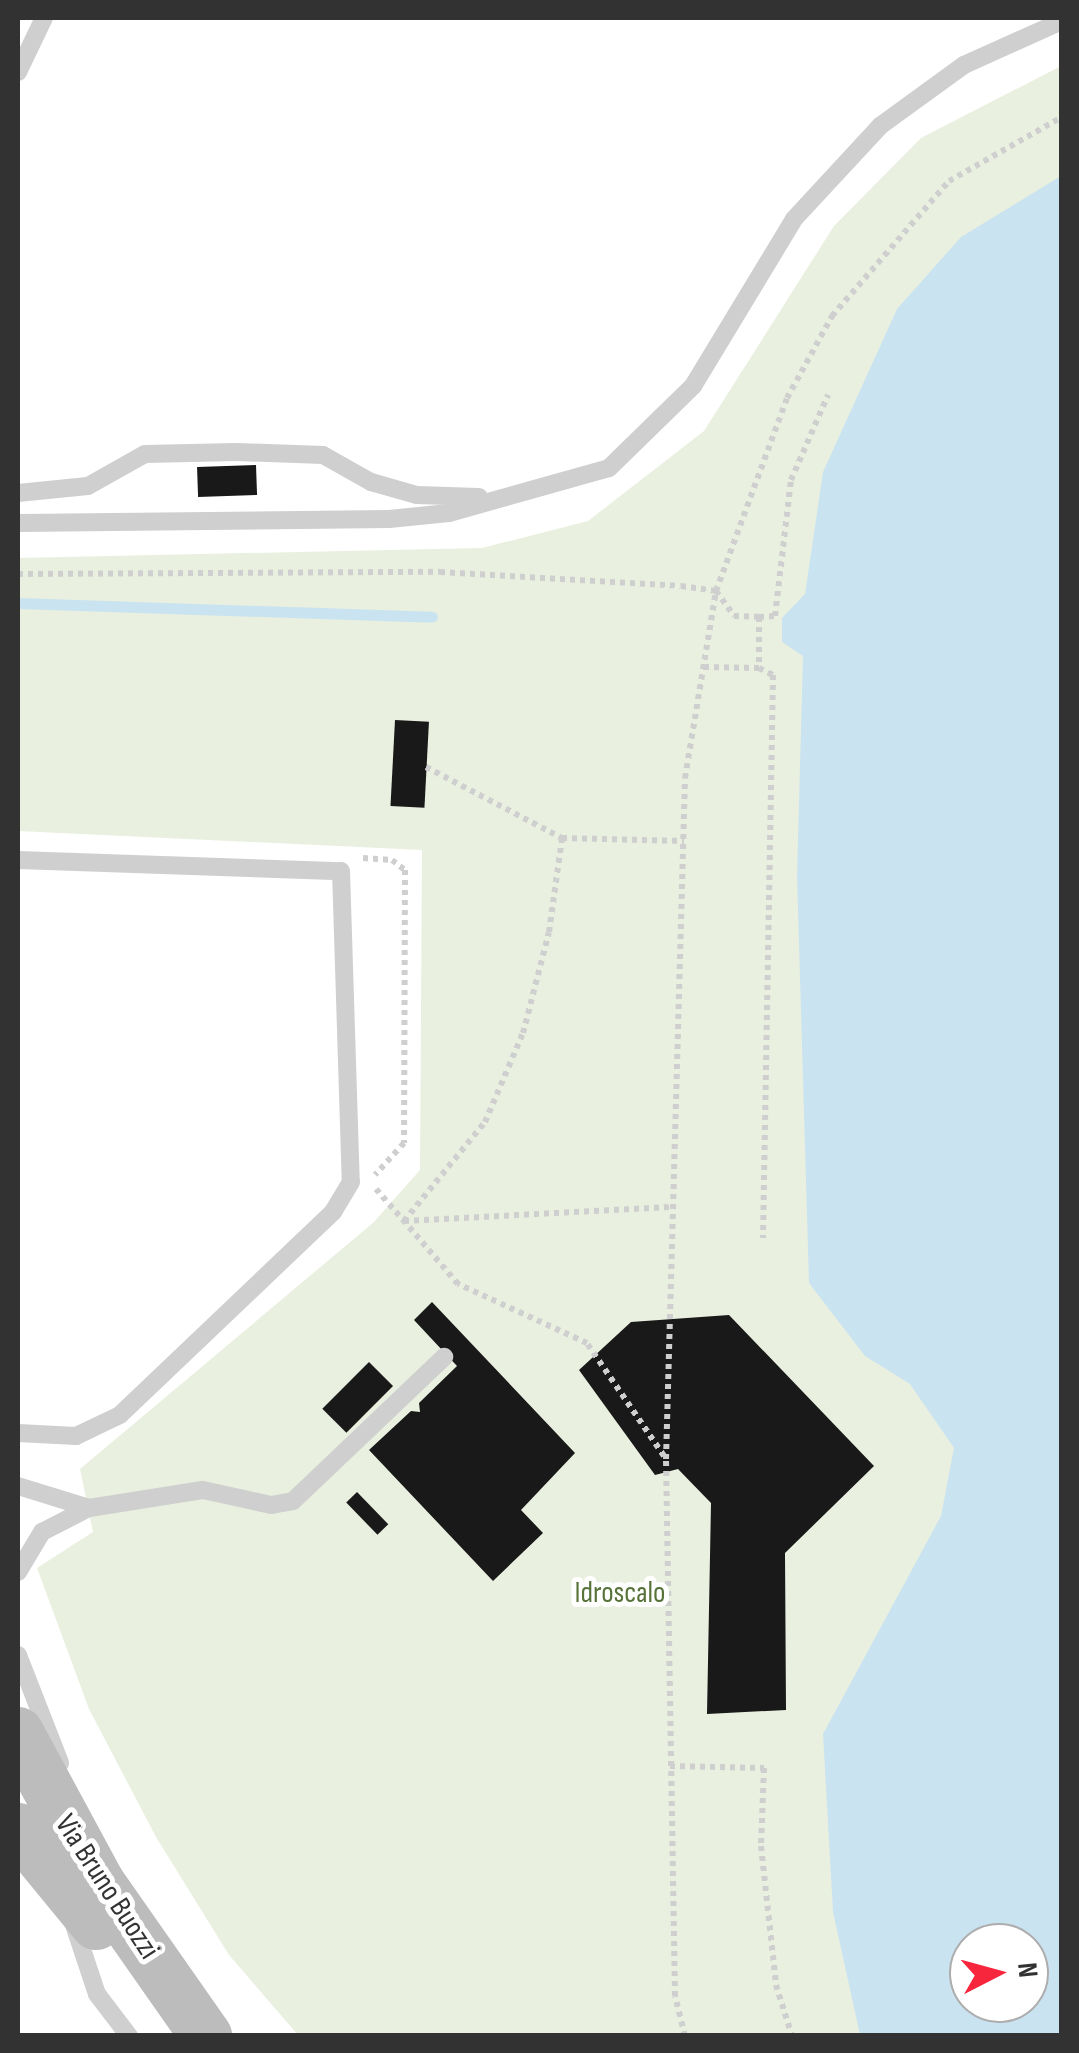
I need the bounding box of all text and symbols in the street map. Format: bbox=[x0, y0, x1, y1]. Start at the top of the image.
park label: Idroscalo bbox=[574, 1575, 666, 1611]
street label: Via Bruno Buozzi bbox=[47, 1808, 167, 1966]
north arrow bbox=[949, 1923, 1049, 2023]
text: N bbox=[1010, 1961, 1045, 1979]

